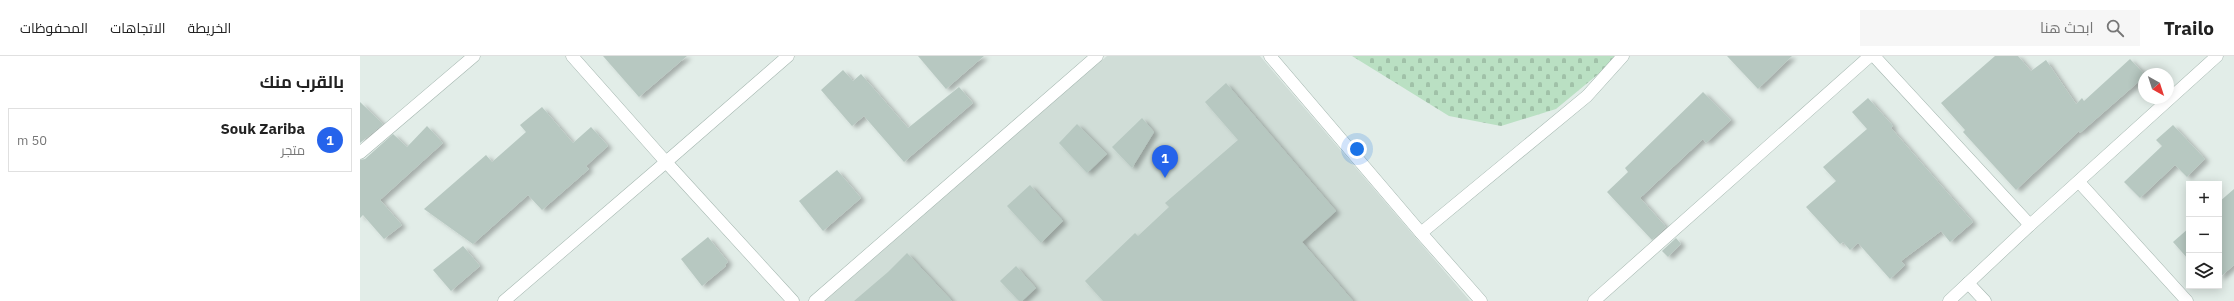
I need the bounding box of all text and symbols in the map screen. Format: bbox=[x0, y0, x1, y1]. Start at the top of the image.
search box bbox=[1860, 10, 2140, 46]
text: Trailo bbox=[2164, 16, 2214, 40]
icon: search bbox=[2104, 17, 2126, 39]
text: ابحث هنا bbox=[2040, 18, 2094, 37]
text: المحفوظات bbox=[20, 19, 88, 37]
text: الاتجاهات bbox=[110, 19, 166, 37]
text: الخريطة bbox=[188, 19, 231, 37]
north arrow bbox=[2138, 68, 2174, 104]
text: بالقرب منك bbox=[260, 71, 344, 93]
text: Souk Zariba bbox=[220, 119, 305, 138]
text: 50 m bbox=[17, 132, 47, 149]
text: 1 bbox=[326, 132, 334, 149]
your location bbox=[1347, 139, 1367, 159]
text: متجر bbox=[281, 142, 305, 159]
pin: 1 bbox=[1152, 145, 1178, 178]
map controls bbox=[2186, 181, 2222, 289]
button: + bbox=[2186, 181, 2222, 217]
button: − bbox=[2186, 217, 2222, 253]
button: layers bbox=[2186, 253, 2222, 289]

